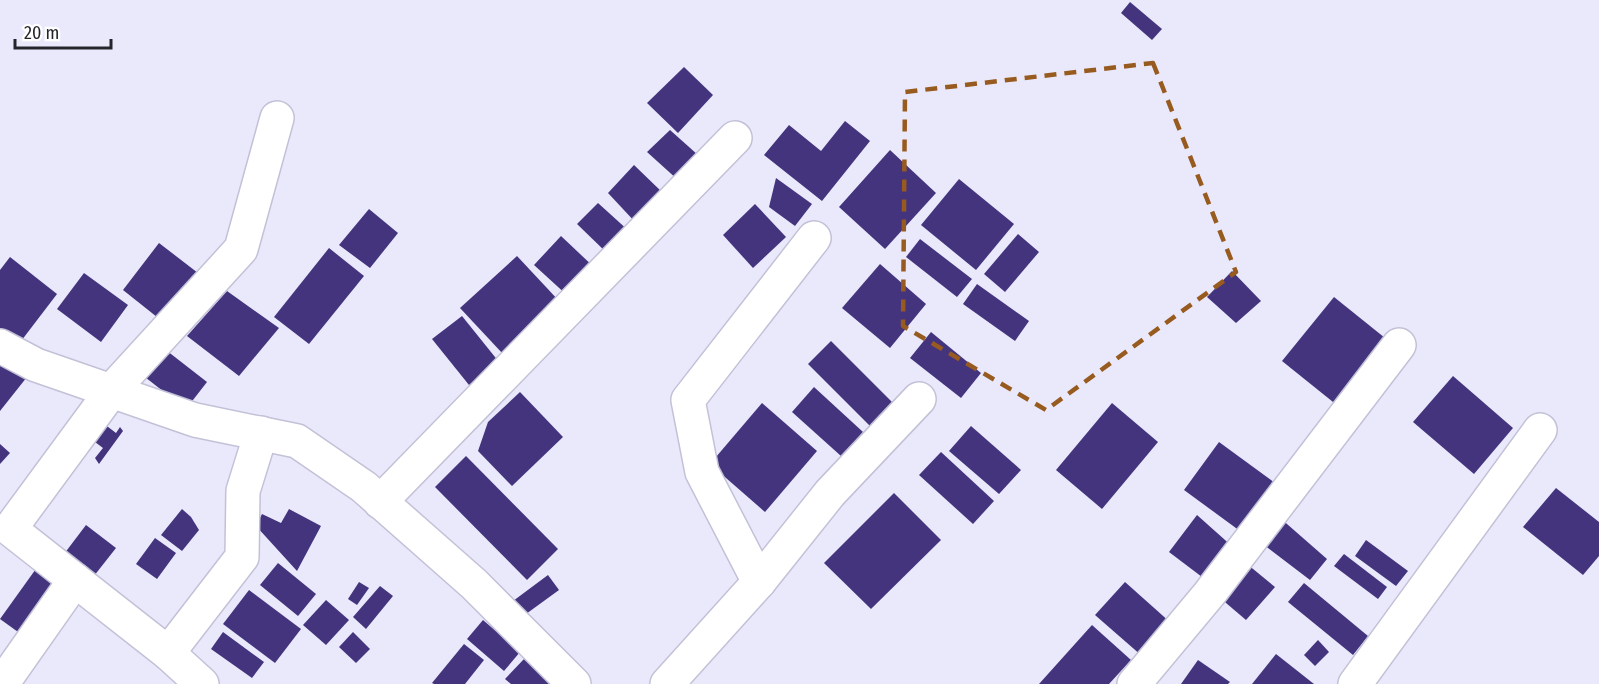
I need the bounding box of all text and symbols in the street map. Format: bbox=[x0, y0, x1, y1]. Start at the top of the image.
scale bar bbox=[15, 12, 111, 50]
text: 20 m bbox=[24, 22, 59, 44]

